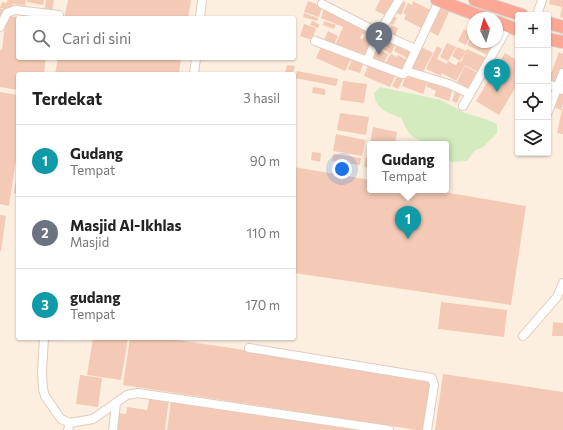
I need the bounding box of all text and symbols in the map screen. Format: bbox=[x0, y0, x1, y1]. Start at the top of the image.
north arrow bbox=[467, 12, 503, 48]
map controls bbox=[515, 12, 551, 156]
button: + bbox=[515, 12, 551, 48]
search box bbox=[16, 16, 296, 60]
pin: 2 bbox=[366, 22, 392, 55]
icon: search bbox=[30, 27, 52, 49]
text: Cari di sini bbox=[62, 29, 131, 47]
button: − bbox=[515, 48, 551, 84]
pin: 3 bbox=[484, 59, 510, 92]
button: locate bbox=[515, 84, 551, 120]
text: Terdekat bbox=[32, 88, 102, 109]
text: 3 hasil bbox=[243, 90, 280, 106]
button: layers bbox=[515, 120, 551, 156]
popup bbox=[367, 141, 449, 193]
text: Gudang bbox=[70, 144, 123, 162]
text: Gudang bbox=[381, 150, 435, 168]
text: 1 bbox=[42, 153, 48, 169]
text: 90 m bbox=[250, 153, 280, 169]
your location bbox=[332, 159, 352, 179]
text: Tempat bbox=[70, 162, 115, 178]
text: Tempat bbox=[381, 168, 427, 184]
pin: 1 bbox=[395, 206, 421, 239]
text: Masjid Al-Ikhlas bbox=[70, 216, 181, 234]
text: 2 bbox=[41, 225, 49, 241]
text: 110 m bbox=[247, 225, 280, 241]
text: Masjid bbox=[70, 234, 109, 250]
text: gudang bbox=[70, 288, 120, 306]
text: 3 bbox=[41, 297, 49, 313]
text: 170 m bbox=[245, 297, 280, 313]
text: Tempat bbox=[70, 306, 115, 322]

